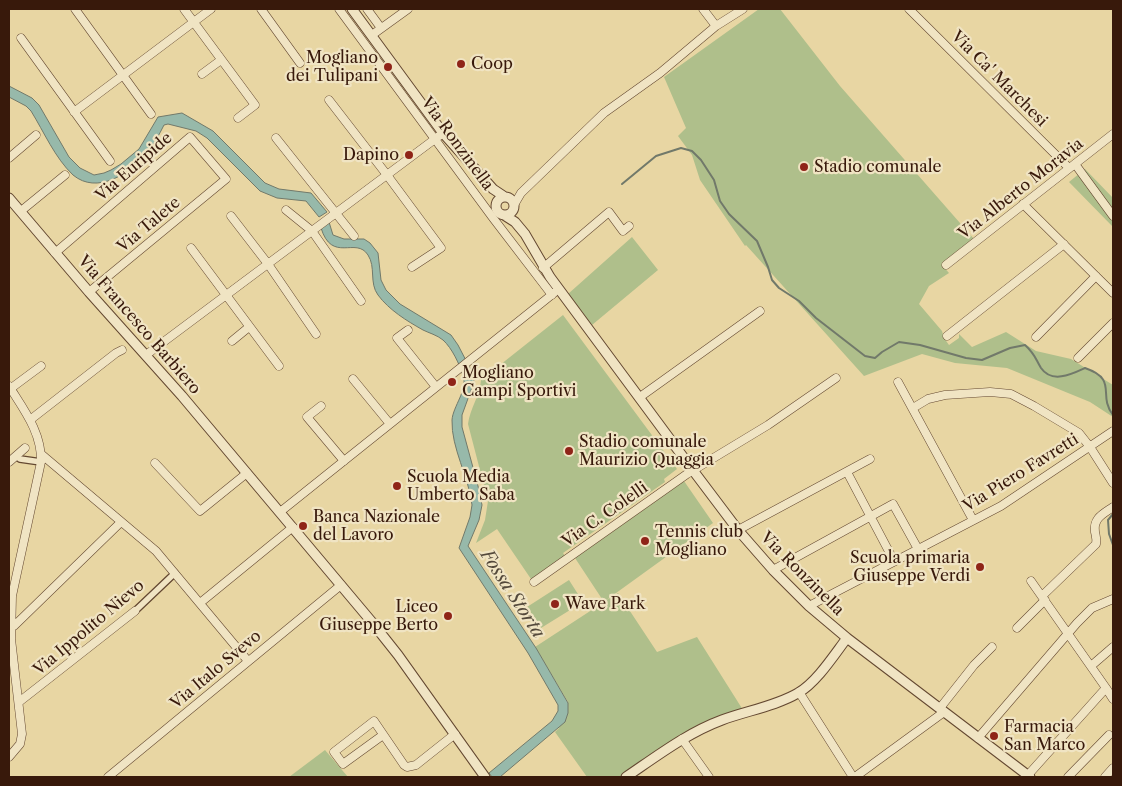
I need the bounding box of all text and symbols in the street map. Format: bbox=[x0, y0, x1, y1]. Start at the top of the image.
street label: Via Ca' Marchesi bbox=[947, 27, 1051, 131]
place label: Mogliano dei Tulipani bbox=[286, 48, 378, 86]
place label: Coop bbox=[471, 54, 513, 74]
marker: Coop bbox=[455, 58, 467, 70]
marker: Mogliano dei Tulipani bbox=[382, 61, 394, 73]
street label: Via Ronzinella bbox=[417, 94, 497, 194]
street label: Via Euripide bbox=[92, 129, 176, 205]
street label: Via Alberto Moravia bbox=[955, 134, 1087, 244]
place label: Dapino bbox=[343, 145, 399, 165]
marker: Dapino bbox=[403, 149, 415, 161]
place label: Stadio comunale bbox=[814, 157, 941, 177]
marker: Stadio comunale bbox=[798, 161, 810, 173]
street label: Via Talete bbox=[114, 193, 184, 257]
street label: Via Francesco Barbiero bbox=[74, 252, 204, 398]
place label: Mogliano Campi Sportivi bbox=[462, 363, 576, 401]
marker: Mogliano Campi Sportivi bbox=[446, 376, 458, 388]
street label: Via Piero Favretti bbox=[960, 430, 1082, 516]
place label: Stadio comunale Maurizio Quaggia bbox=[579, 432, 714, 470]
marker: Stadio comunale Maurizio Quaggia bbox=[563, 445, 575, 457]
place label: Scuola Media Umberto Saba bbox=[407, 467, 515, 505]
street label: Via C. Colelli bbox=[558, 478, 652, 552]
marker: Scuola Media Umberto Saba bbox=[391, 480, 403, 492]
place label: Banca Nazionale del Lavoro bbox=[313, 507, 440, 545]
marker: Banca Nazionale del Lavoro bbox=[297, 520, 309, 532]
place label: Tennis club Mogliano bbox=[655, 522, 743, 560]
street label: Via Ronzinella bbox=[756, 528, 848, 620]
marker: Tennis club Mogliano bbox=[639, 535, 651, 547]
water label: Fossa Storta bbox=[475, 545, 549, 643]
place label: Scuola primaria Giuseppe Verdi bbox=[850, 548, 970, 586]
marker: Scuola primaria Giuseppe Verdi bbox=[974, 561, 986, 573]
street label: Via Ippolito Nievo bbox=[30, 576, 148, 680]
place label: Wave Park bbox=[565, 594, 645, 614]
place label: Liceo Giuseppe Berto bbox=[319, 597, 438, 635]
marker: Wave Park bbox=[549, 598, 561, 610]
marker: Liceo Giuseppe Berto bbox=[442, 610, 454, 622]
street label: Via Italo Svevo bbox=[167, 627, 265, 713]
place label: Farmacia San Marco bbox=[1004, 717, 1085, 755]
marker: Farmacia San Marco bbox=[988, 730, 1000, 742]

